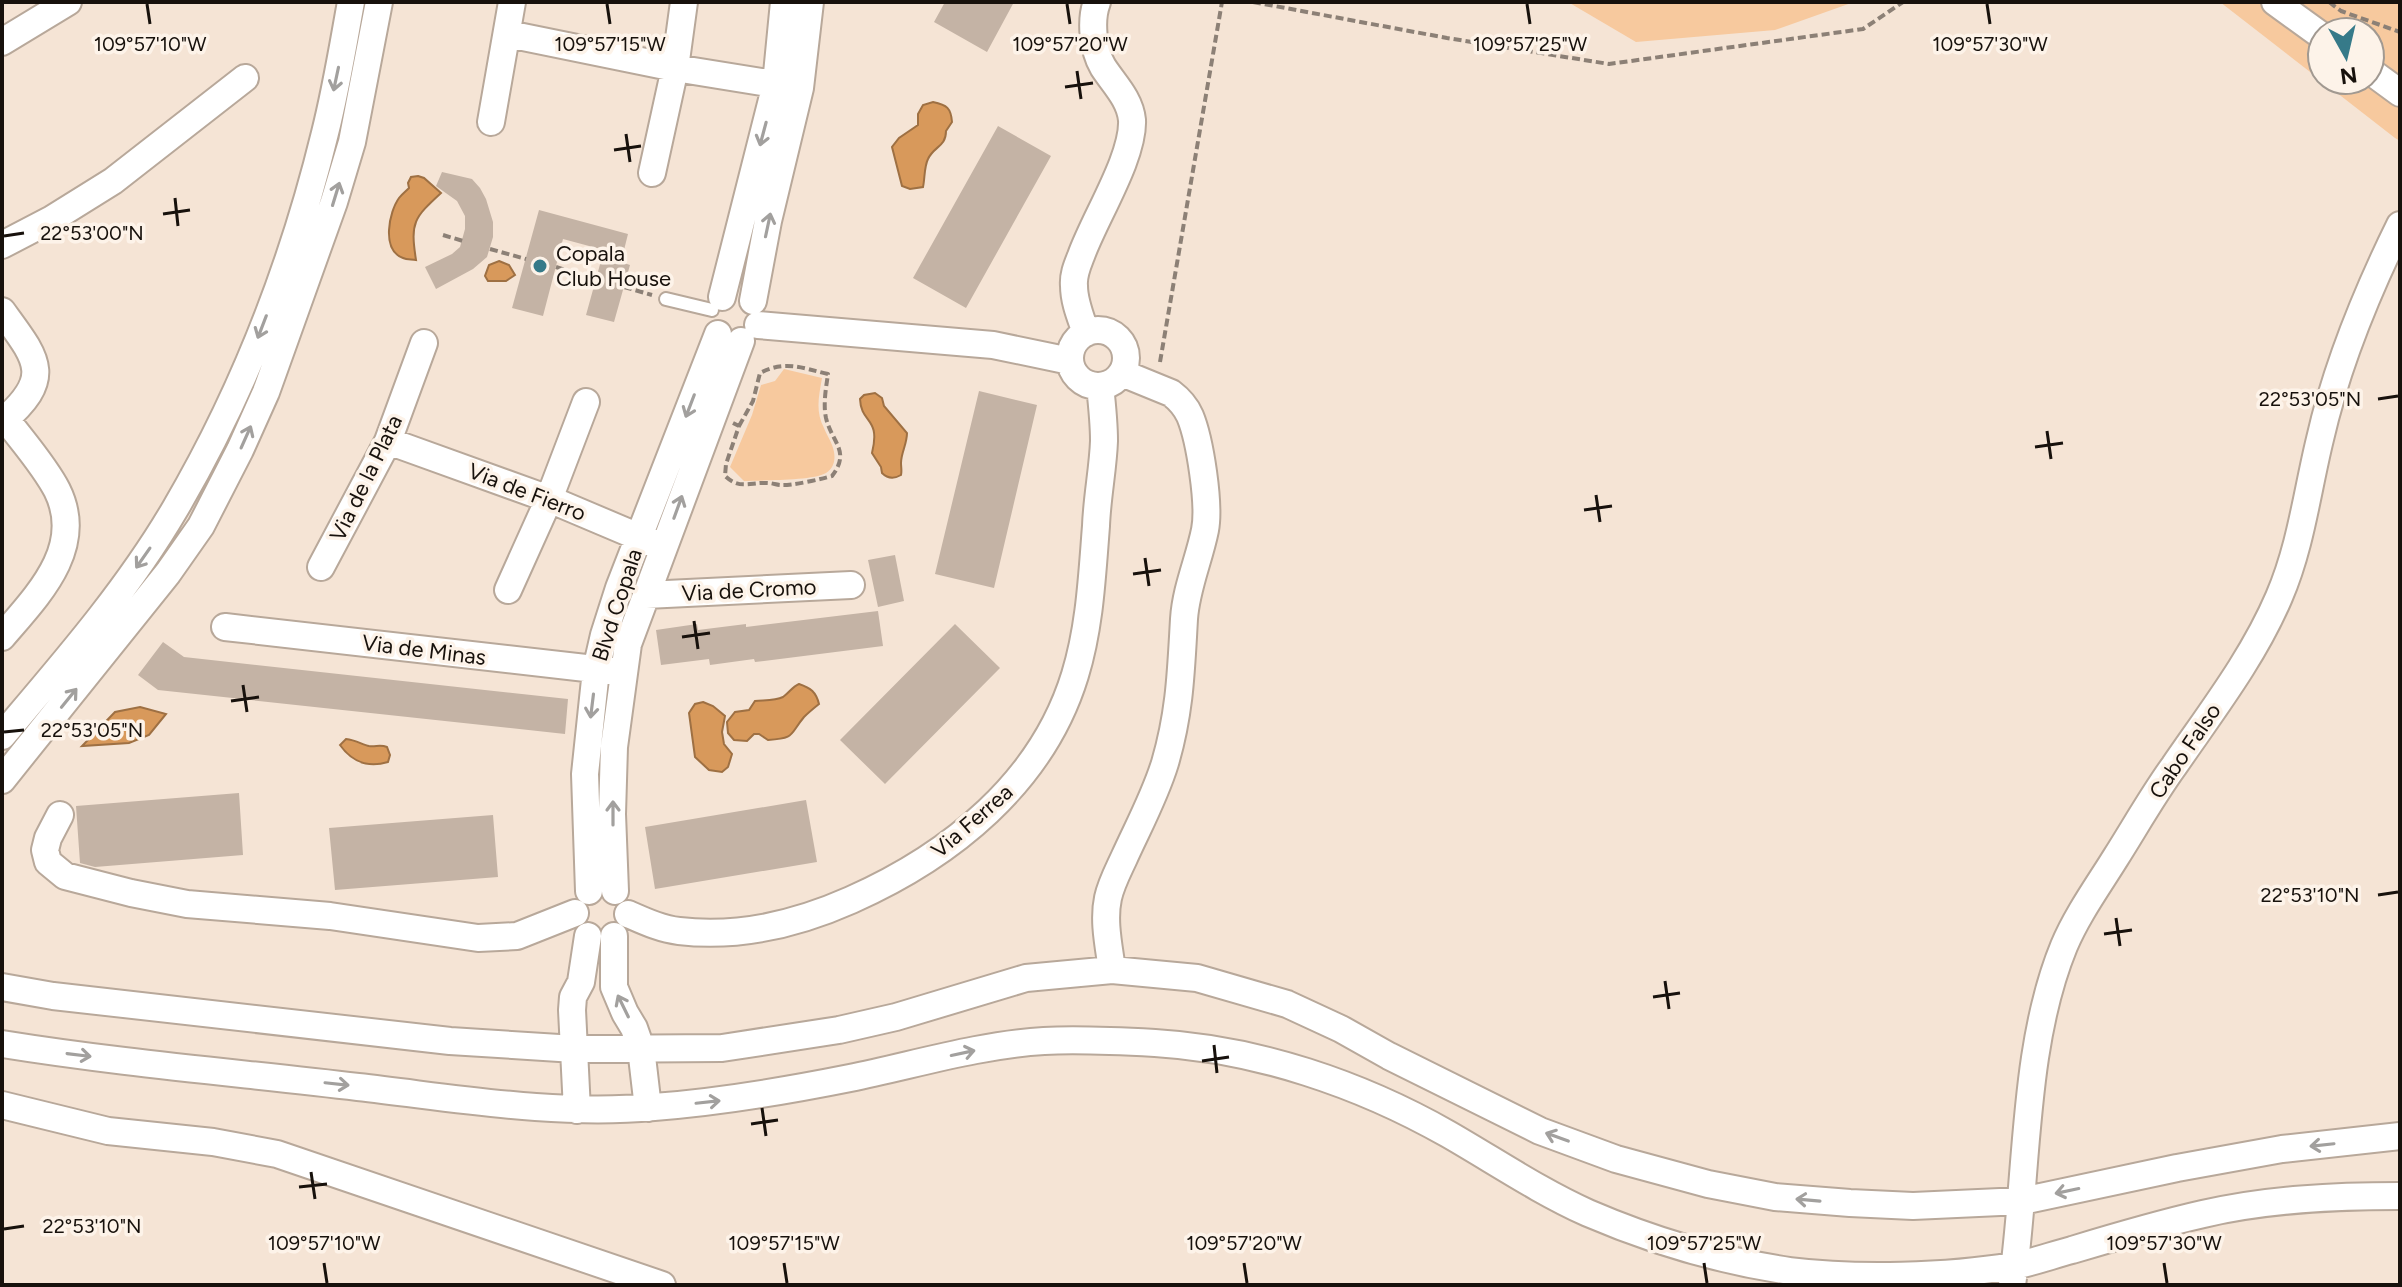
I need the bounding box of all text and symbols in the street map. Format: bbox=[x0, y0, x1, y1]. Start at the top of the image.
north arrow bbox=[2306, 16, 2386, 96]
text: 109°57'10"W bbox=[94, 32, 206, 56]
text: 109°57'15"W bbox=[554, 32, 666, 56]
text: 109°57'20"W bbox=[1012, 32, 1128, 56]
text: 109°57'25"W bbox=[1473, 32, 1587, 56]
text: 109°57'30"W bbox=[1932, 32, 2048, 56]
text: N bbox=[2338, 61, 2359, 90]
one-way arrow bbox=[328, 65, 343, 91]
one-way arrow bbox=[754, 120, 769, 146]
one-way arrow bbox=[329, 181, 344, 207]
one-way arrow bbox=[761, 213, 776, 238]
text: 22°53'00"N bbox=[40, 221, 144, 245]
place label: Copala Club House bbox=[556, 240, 671, 292]
marker: Copala Club House bbox=[531, 257, 549, 275]
one-way arrow bbox=[254, 314, 268, 339]
text: 22°53'05"N bbox=[2259, 387, 2361, 411]
one-way arrow bbox=[682, 393, 696, 418]
street label: Via de la Plata bbox=[324, 410, 408, 546]
one-way arrow bbox=[239, 426, 254, 450]
street label: Via de Fierro bbox=[464, 457, 590, 527]
one-way arrow bbox=[672, 495, 687, 520]
street label: Blvd Copala bbox=[586, 545, 648, 665]
one-way arrow bbox=[135, 546, 151, 568]
street label: Via de Cromo bbox=[681, 573, 817, 607]
street label: Via de Minas bbox=[360, 629, 488, 671]
one-way arrow bbox=[61, 688, 78, 709]
one-way arrow bbox=[584, 693, 599, 718]
street label: Cabo Falso bbox=[2143, 698, 2227, 804]
text: 22°53'05"N bbox=[41, 718, 143, 742]
street label: Via Ferrea bbox=[926, 778, 1018, 864]
one-way arrow bbox=[605, 800, 621, 827]
text: 22°53'10"N bbox=[2260, 883, 2360, 907]
one-way arrow bbox=[615, 995, 630, 1019]
one-way arrow bbox=[950, 1045, 975, 1060]
one-way arrow bbox=[65, 1047, 92, 1062]
one-way arrow bbox=[324, 1077, 350, 1092]
one-way arrow bbox=[694, 1094, 721, 1109]
one-way arrow bbox=[1545, 1129, 1570, 1144]
one-way arrow bbox=[2310, 1138, 2336, 1153]
one-way arrow bbox=[2054, 1184, 2080, 1199]
one-way arrow bbox=[1795, 1192, 1822, 1207]
text: 22°53'10"N bbox=[42, 1214, 142, 1238]
text: 109°57'10"W bbox=[268, 1231, 380, 1255]
text: 109°57'15"W bbox=[728, 1231, 840, 1255]
text: 109°57'20"W bbox=[1186, 1231, 1302, 1255]
text: 109°57'25"W bbox=[1647, 1231, 1761, 1255]
text: 109°57'30"W bbox=[2106, 1231, 2222, 1255]

